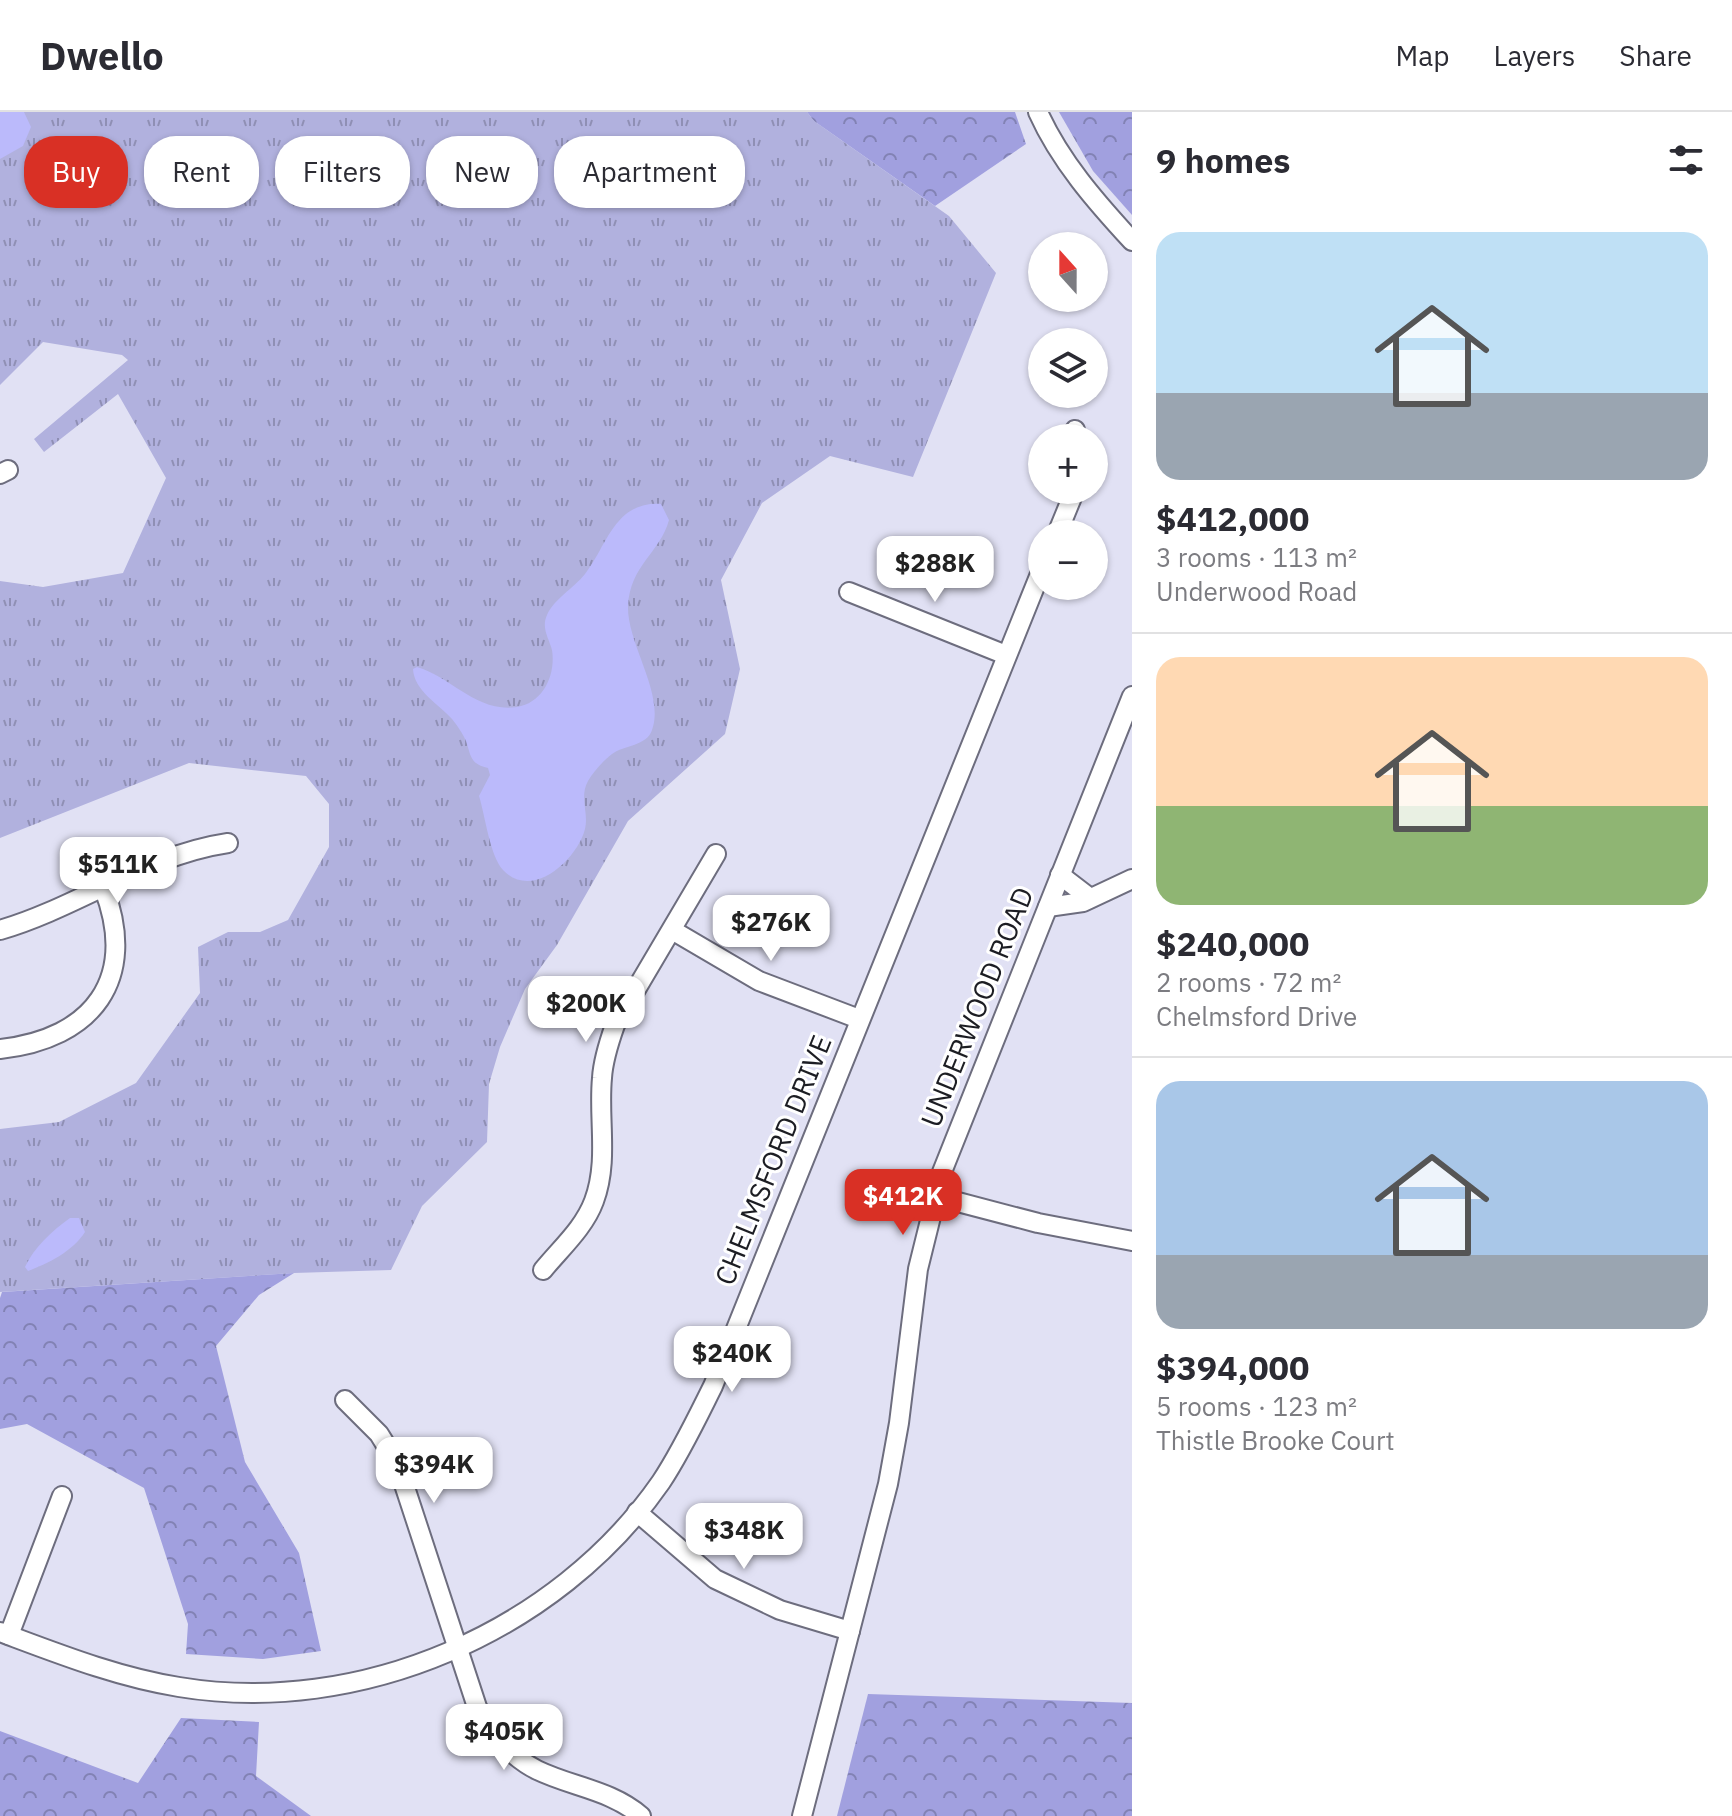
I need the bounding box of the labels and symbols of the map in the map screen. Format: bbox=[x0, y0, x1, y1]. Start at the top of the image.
north arrow bbox=[1028, 232, 1108, 312]
pin: $288K bbox=[879, 536, 991, 604]
pin: $511K bbox=[62, 837, 174, 905]
street label: UNDERWOOD ROAD bbox=[912, 881, 1042, 1132]
pin: $276K bbox=[715, 895, 827, 963]
pin: $200K bbox=[530, 976, 642, 1044]
street label: CHELMSFORD DRIVE bbox=[706, 1029, 840, 1290]
pin: $412K bbox=[847, 1169, 959, 1237]
pin: $240K bbox=[676, 1326, 788, 1394]
pin: $394K bbox=[378, 1437, 490, 1505]
pin: $348K bbox=[688, 1503, 800, 1571]
pin: $405K bbox=[448, 1704, 560, 1772]

